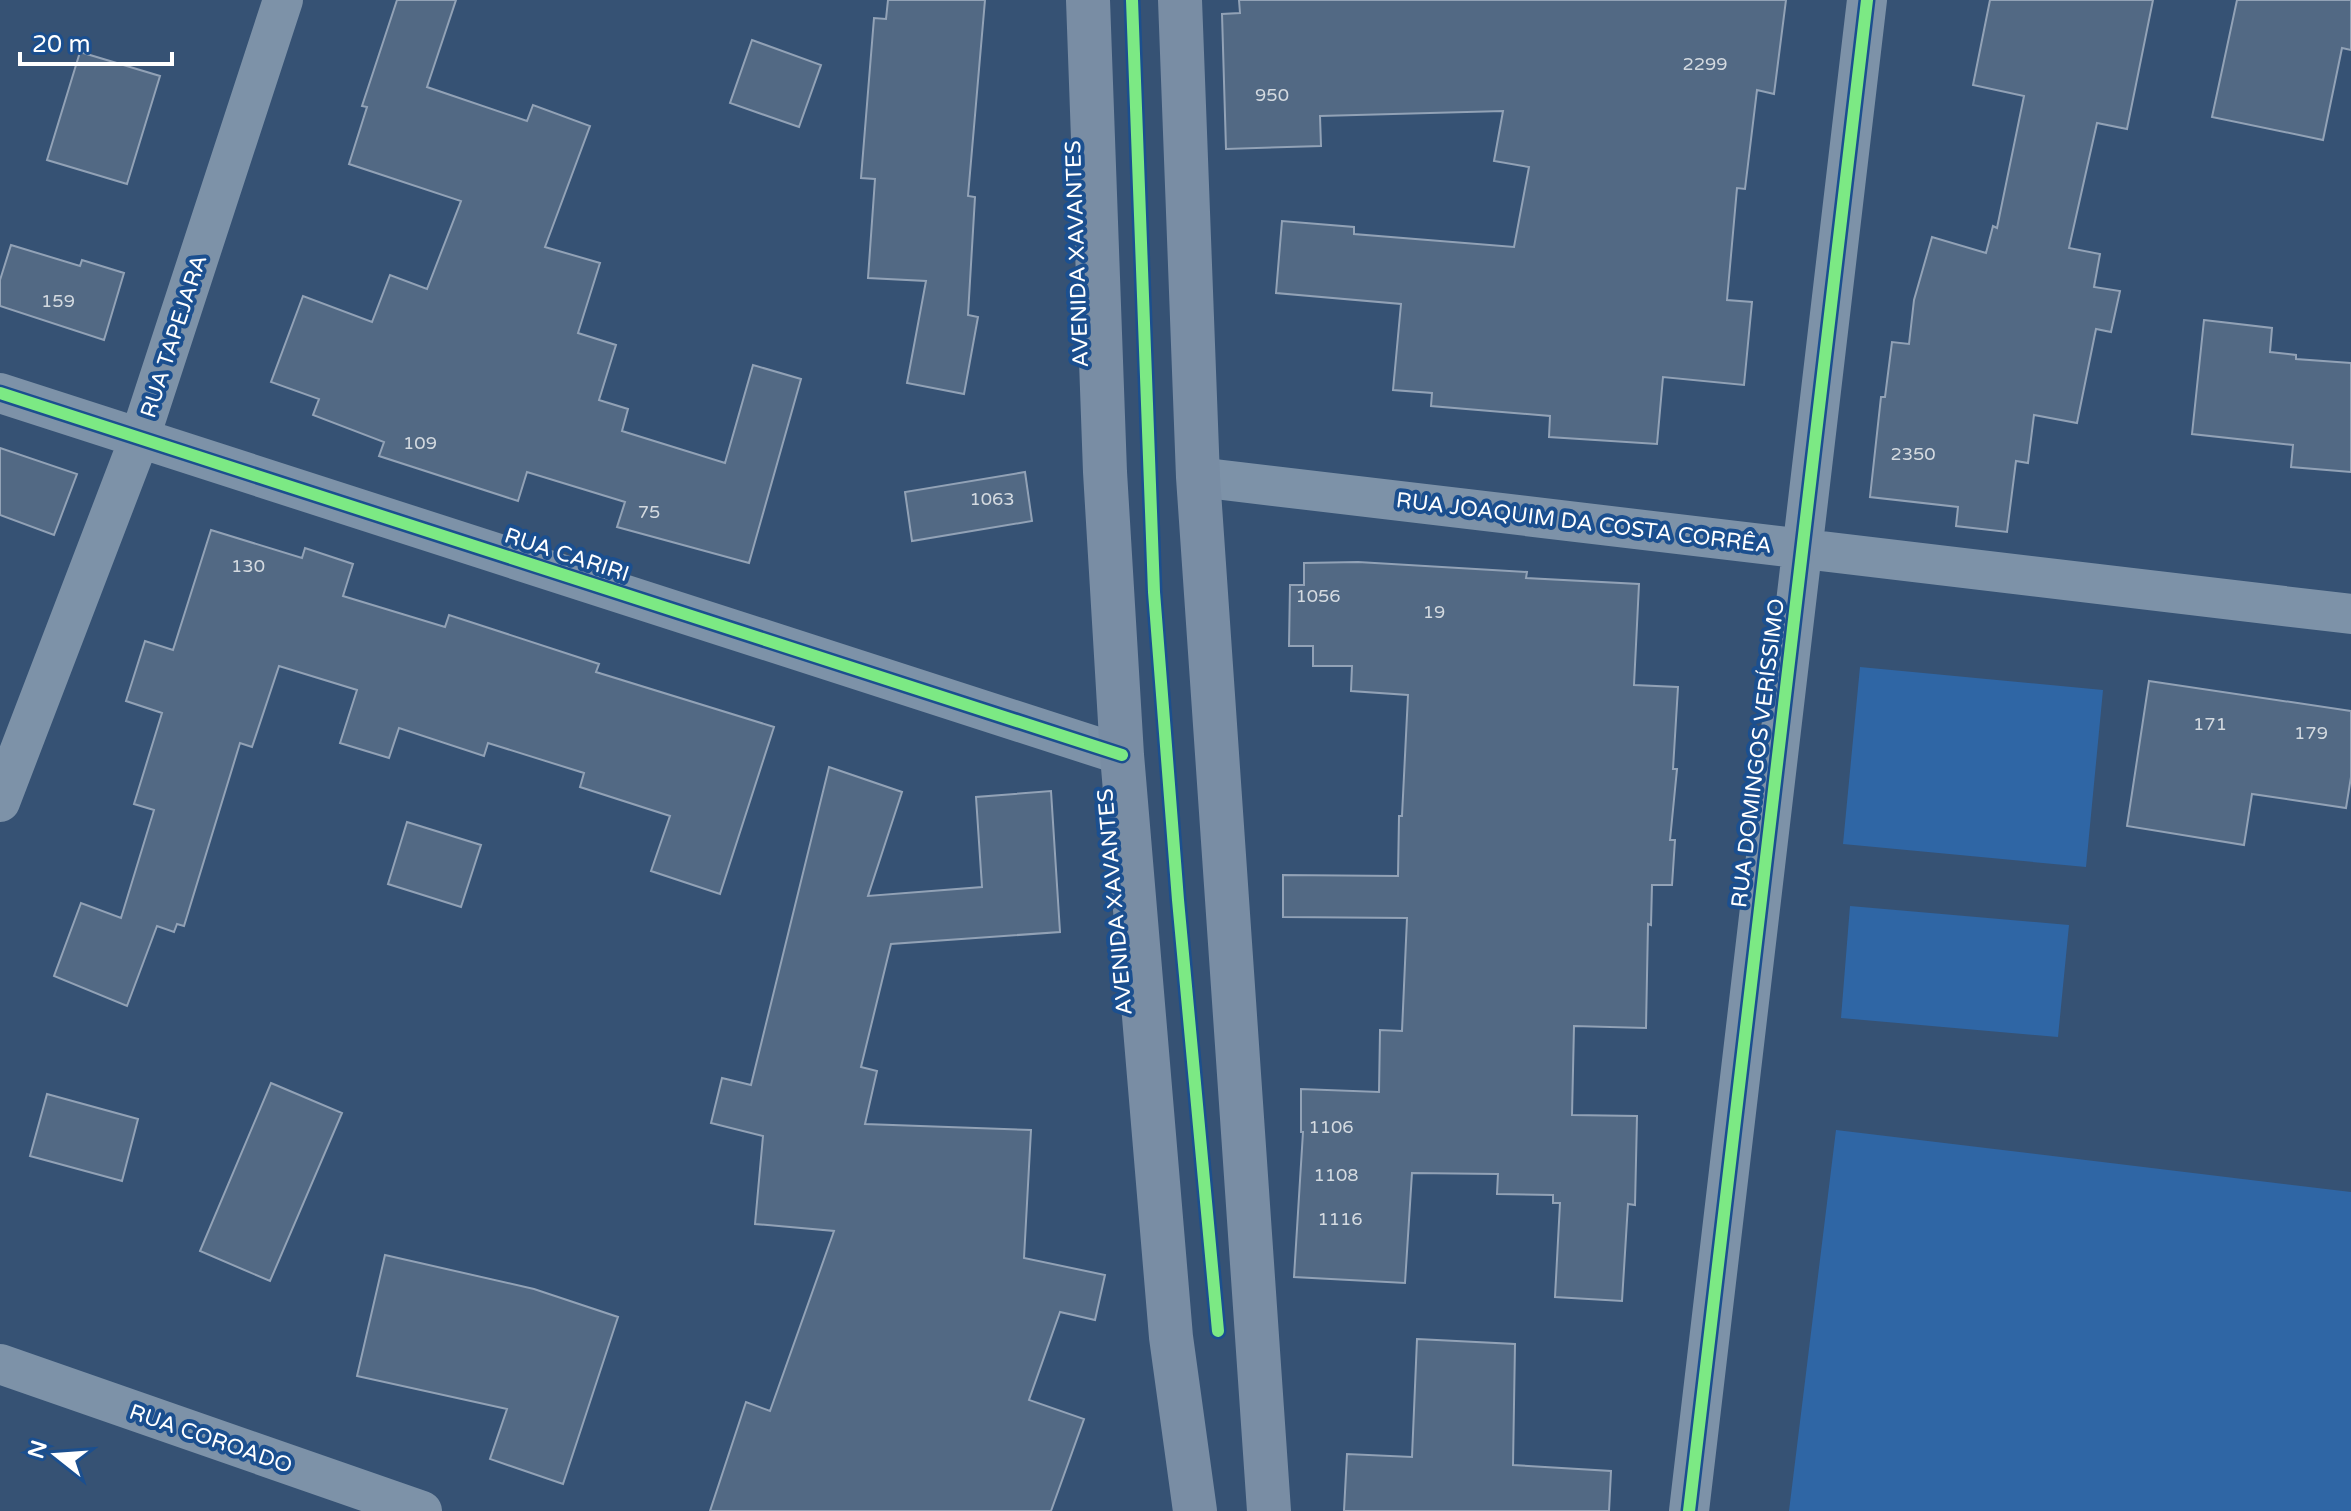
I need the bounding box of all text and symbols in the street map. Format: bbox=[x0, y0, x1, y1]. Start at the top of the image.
scale bar bbox=[20, 16, 172, 66]
text: 20 m bbox=[32, 30, 90, 59]
house number: 2299 bbox=[1682, 53, 1728, 75]
house number: 950 bbox=[1255, 84, 1289, 106]
street label: AVENIDA XAVANTES bbox=[1060, 140, 1094, 368]
street label: RUA TAPEJARA bbox=[135, 251, 213, 421]
house number: 159 bbox=[41, 290, 75, 312]
house number: 109 bbox=[403, 432, 437, 454]
house number: 2350 bbox=[1890, 443, 1936, 465]
street label: RUA JOAQUIM DA COSTA CORRÊA bbox=[1395, 486, 1773, 559]
house number: 1063 bbox=[969, 488, 1015, 510]
house number: 75 bbox=[638, 501, 660, 523]
street label: RUA CARIRI bbox=[501, 523, 632, 587]
house number: 130 bbox=[231, 555, 265, 577]
house number: 1056 bbox=[1295, 585, 1341, 607]
street label: RUA DOMINGOS VERÍSSIMO bbox=[1725, 597, 1790, 909]
house number: 19 bbox=[1423, 601, 1445, 623]
house number: 171 bbox=[2193, 713, 2227, 735]
house number: 179 bbox=[2294, 722, 2328, 744]
street label: AVENIDA XAVANTES bbox=[1092, 788, 1138, 1016]
house number: 1106 bbox=[1308, 1116, 1354, 1138]
house number: 1108 bbox=[1313, 1164, 1359, 1186]
house number: 1116 bbox=[1317, 1208, 1363, 1230]
street label: RUA COROADO bbox=[126, 1399, 296, 1479]
north arrow bbox=[16, 1415, 96, 1495]
text: N bbox=[23, 1437, 53, 1462]

